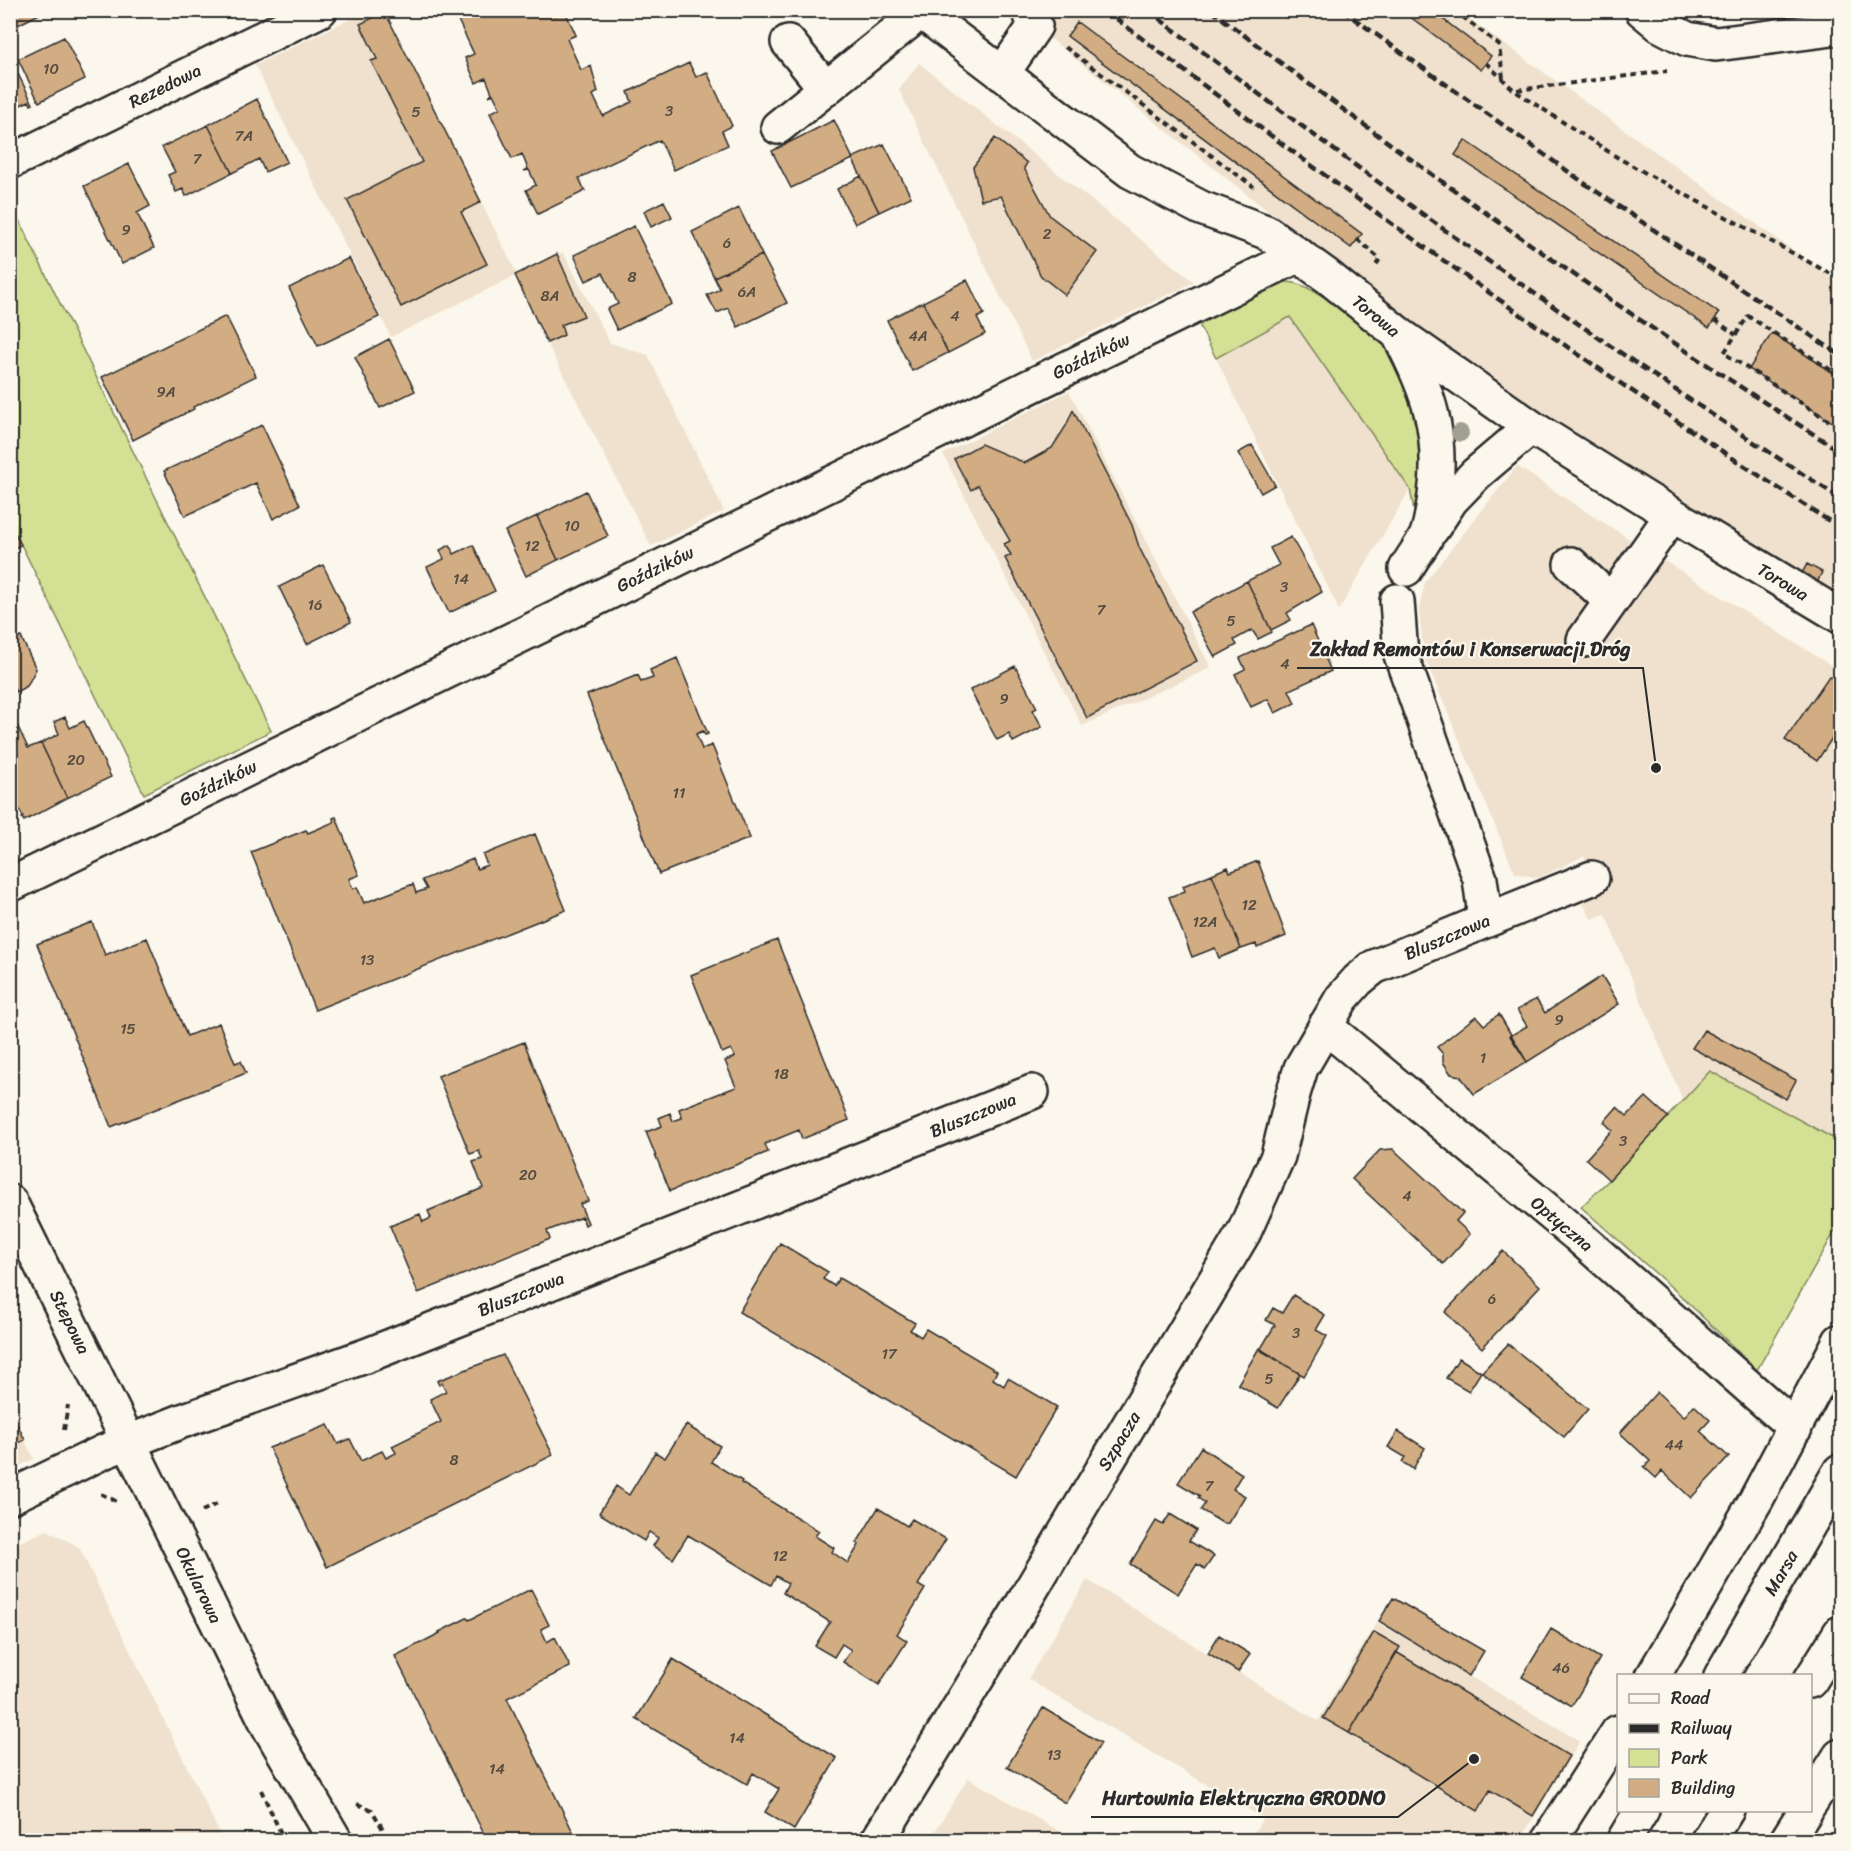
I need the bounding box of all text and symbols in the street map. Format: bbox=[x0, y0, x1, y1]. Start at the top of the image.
street label: Rezedowa bbox=[123, 55, 207, 117]
house number: 10 bbox=[43, 56, 59, 82]
house number: 3 bbox=[665, 98, 673, 124]
house number: 5 bbox=[411, 99, 421, 125]
house number: 7A bbox=[235, 123, 253, 149]
house number: 7 bbox=[193, 146, 203, 172]
house number: 9 bbox=[121, 217, 131, 243]
house number: 2 bbox=[1043, 221, 1052, 247]
house number: 6 bbox=[723, 230, 731, 256]
house number: 8 bbox=[627, 264, 637, 290]
house number: 6A bbox=[738, 279, 756, 305]
house number: 8A bbox=[541, 283, 559, 309]
street label: Torowa bbox=[1344, 286, 1408, 346]
house number: 4 bbox=[950, 303, 960, 329]
house number: 4A bbox=[908, 323, 928, 349]
street label: Goździków bbox=[1047, 323, 1136, 389]
house number: 9A bbox=[156, 379, 176, 405]
house number: 10 bbox=[564, 513, 580, 539]
house number: 12 bbox=[524, 533, 540, 559]
street label: Goździków bbox=[611, 536, 700, 602]
street label: Torowa bbox=[1751, 554, 1815, 610]
house number: 14 bbox=[453, 566, 469, 592]
house number: 3 bbox=[1280, 574, 1288, 600]
house number: 16 bbox=[308, 592, 322, 618]
house number: 7 bbox=[1097, 597, 1107, 623]
house number: 5 bbox=[1226, 608, 1236, 634]
callout: Zakład Remontów i Konserwacji Dróg bbox=[1297, 630, 1643, 668]
text: Zakład Remontów i Konserwacji Dróg bbox=[1309, 632, 1630, 667]
house number: 4 bbox=[1280, 651, 1290, 677]
house number: 9 bbox=[999, 686, 1009, 712]
house number: 20 bbox=[67, 747, 85, 773]
street label: Goździków bbox=[174, 750, 263, 816]
house number: 11 bbox=[673, 780, 685, 806]
house number: 12 bbox=[1241, 892, 1257, 918]
street label: Bluszczowa bbox=[1399, 904, 1495, 970]
house number: 12A bbox=[1193, 909, 1217, 935]
house number: 13 bbox=[360, 947, 374, 973]
house number: 9 bbox=[1554, 1007, 1564, 1033]
house number: 15 bbox=[120, 1016, 136, 1042]
house number: 1 bbox=[1480, 1045, 1486, 1071]
house number: 18 bbox=[773, 1061, 789, 1087]
street label: Bluszczowa bbox=[925, 1083, 1021, 1147]
house number: 3 bbox=[1619, 1128, 1627, 1154]
house number: 20 bbox=[519, 1162, 537, 1188]
house number: 4 bbox=[1402, 1183, 1412, 1209]
street label: Optyczna bbox=[1523, 1188, 1601, 1260]
street label: Bluszczowa bbox=[473, 1262, 569, 1326]
street label: Stepowa bbox=[41, 1284, 99, 1360]
house number: 6 bbox=[1488, 1286, 1496, 1312]
house number: 3 bbox=[1292, 1320, 1300, 1346]
house number: 17 bbox=[881, 1341, 898, 1367]
house number: 5 bbox=[1264, 1366, 1274, 1392]
street label: Szpacza bbox=[1089, 1404, 1150, 1477]
house number: 44 bbox=[1665, 1432, 1683, 1458]
house number: 8 bbox=[449, 1447, 459, 1473]
house number: 7 bbox=[1205, 1473, 1215, 1499]
street label: Okularowa bbox=[166, 1541, 232, 1629]
house number: 12 bbox=[772, 1543, 788, 1569]
street label: Marsa bbox=[1755, 1543, 1807, 1602]
house number: 46 bbox=[1552, 1655, 1570, 1681]
legend bbox=[1617, 1674, 1812, 1812]
text: Road bbox=[1671, 1682, 1711, 1714]
text: Railway bbox=[1671, 1712, 1733, 1744]
house number: 14 bbox=[729, 1725, 745, 1751]
house number: 13 bbox=[1047, 1742, 1061, 1768]
text: Park bbox=[1671, 1742, 1708, 1774]
house number: 14 bbox=[489, 1756, 505, 1782]
text: Building bbox=[1671, 1772, 1735, 1804]
callout: Hurtownia Elektryczna GRODNO bbox=[1091, 1779, 1398, 1817]
text: Hurtownia Elektryczna GRODNO bbox=[1101, 1781, 1386, 1816]

